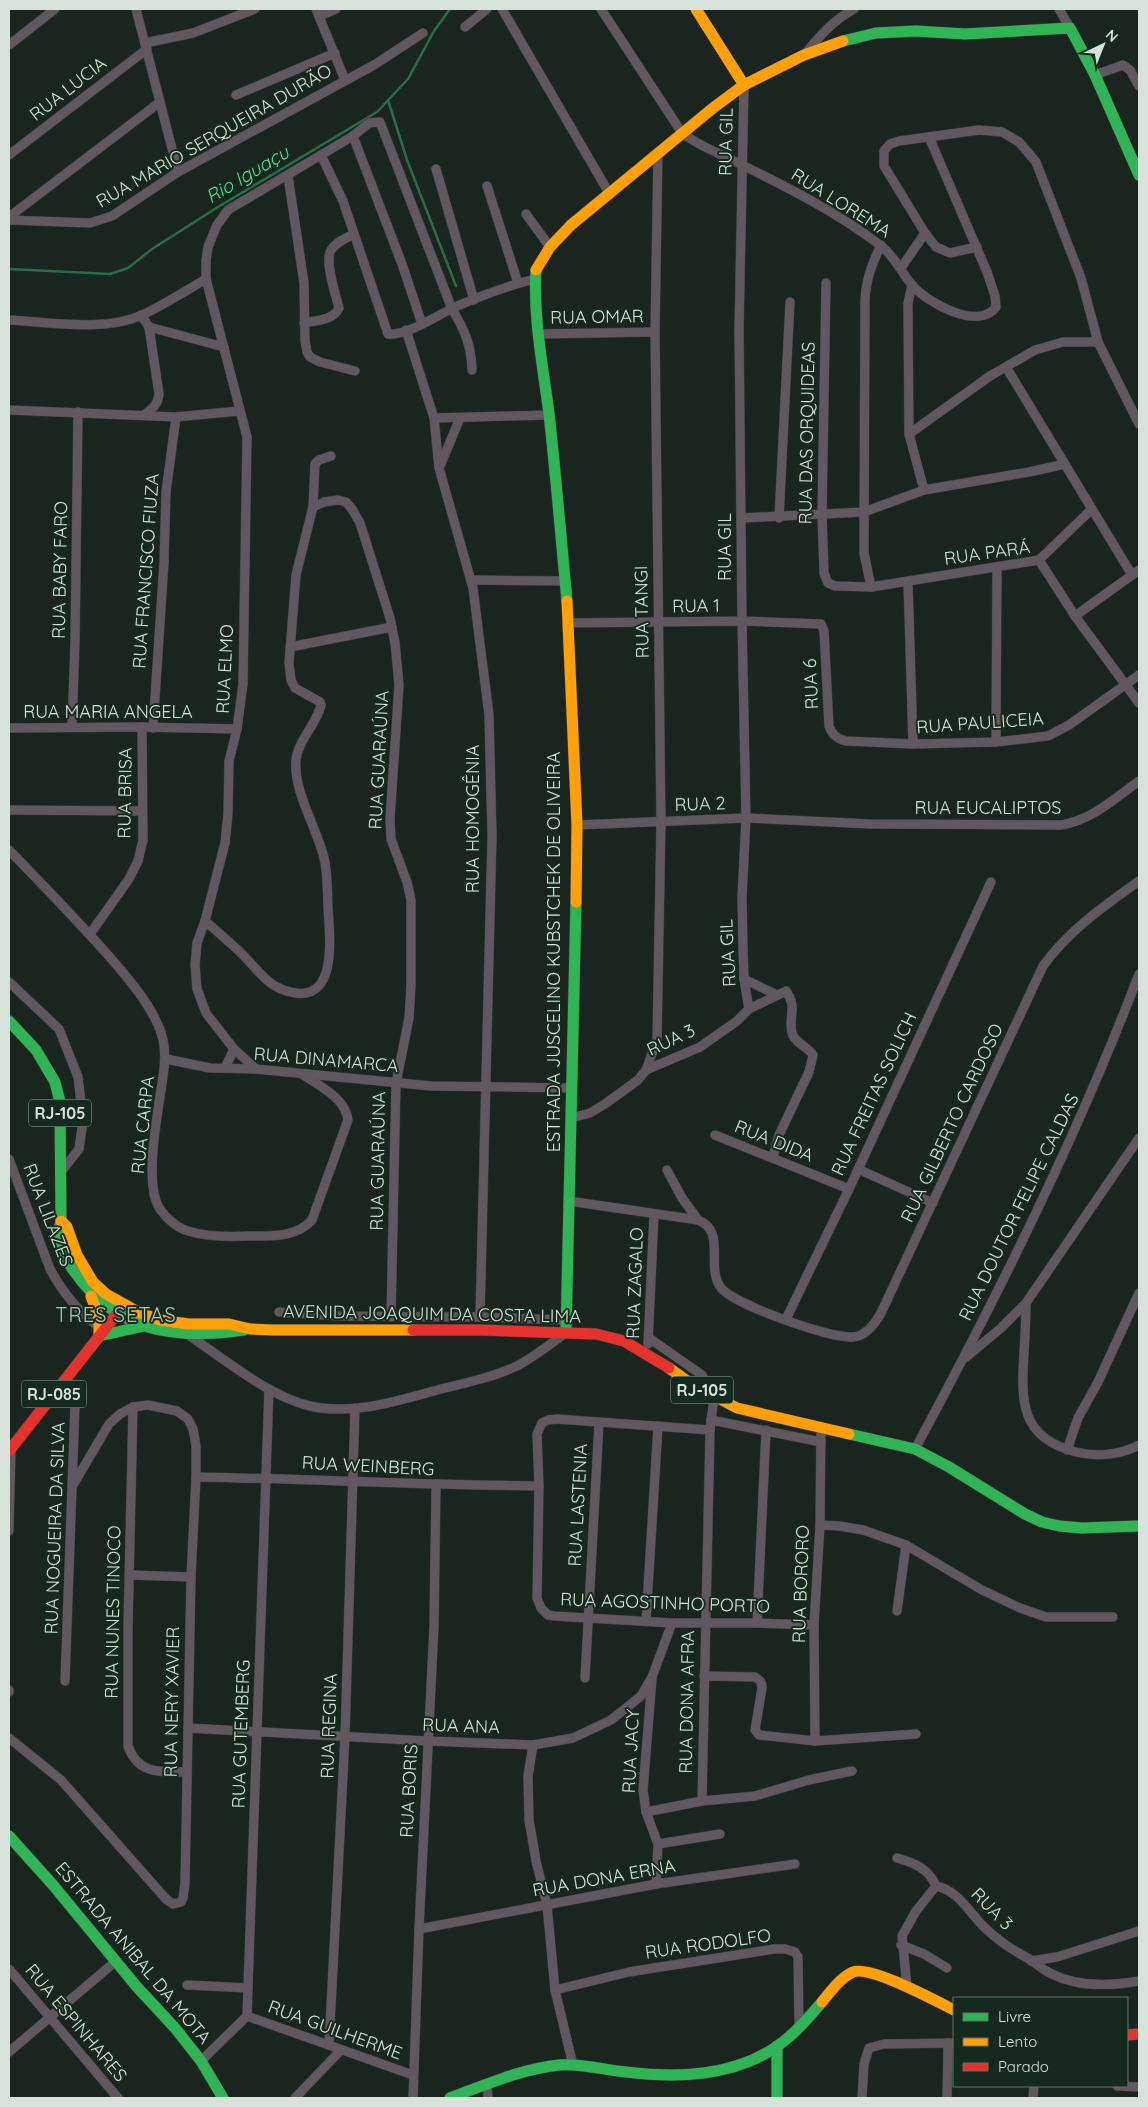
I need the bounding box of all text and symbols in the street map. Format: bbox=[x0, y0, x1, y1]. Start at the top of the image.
north arrow bbox=[1078, 20, 1128, 70]
text: N bbox=[1102, 25, 1122, 46]
street label: RUA LUCIA bbox=[25, 51, 111, 126]
street label: RUA MARIO SERQUEIRA DURÃO bbox=[92, 58, 336, 213]
street label: RUA GIL bbox=[713, 107, 738, 176]
water label: Rio Iguaçu bbox=[201, 139, 294, 208]
street label: RUA LOREMA bbox=[787, 163, 896, 243]
street label: RUA OMAR bbox=[550, 304, 644, 329]
street label: RUA DAS ORQUIDEAS bbox=[793, 342, 820, 524]
street label: RUA FRANCISCO FIUZA bbox=[127, 472, 164, 669]
street label: RUA BABY FARO bbox=[47, 501, 72, 639]
street label: RUA GIL bbox=[713, 513, 736, 581]
street label: RUA PARÁ bbox=[942, 535, 1032, 570]
street label: RUA TANGI bbox=[629, 565, 654, 659]
street label: RUA 1 bbox=[672, 594, 720, 617]
street label: RUA ELMO bbox=[211, 624, 238, 714]
street label: RUA 6 bbox=[798, 658, 823, 710]
street label: RUA GUARAÚNA bbox=[363, 690, 394, 830]
street label: RUA MARIA ANGELA bbox=[23, 700, 193, 723]
street label: RUA PAULICEIA bbox=[915, 707, 1045, 738]
street label: RUA HOMOGÊNIA bbox=[461, 744, 484, 893]
street label: RUA BRISA bbox=[112, 747, 137, 839]
street label: ESTRADA JUSCELINO KUBSTCHEK DE OLIVEIRA bbox=[542, 751, 565, 1152]
street label: RUA 2 bbox=[674, 791, 726, 816]
street label: RUA EUCALIPTOS bbox=[915, 796, 1061, 819]
street label: RUA GIL bbox=[714, 918, 741, 987]
street label: RUA FREITAS SOLICH bbox=[826, 1008, 921, 1179]
street label: RUA 3 bbox=[643, 1018, 699, 1061]
street label: RUA GILBERTO CARDOSO bbox=[895, 1020, 1008, 1226]
street label: RUA DINAMARCA bbox=[253, 1042, 400, 1077]
street label: RUA CARPA bbox=[126, 1075, 159, 1175]
street label: RUA DOUTOR FELIPE CALDAS bbox=[953, 1089, 1084, 1324]
street label: RUA GUARAÚNA bbox=[365, 1091, 390, 1231]
road number: RJ-105 bbox=[29, 1100, 91, 1126]
street label: RUA DIDA bbox=[731, 1114, 817, 1167]
street label: RUA LILAZES bbox=[18, 1160, 79, 1270]
street label: RUA ZAGALO bbox=[621, 1227, 648, 1339]
street label: AVENIDA JOAQUIM DA COSTA LIMA bbox=[283, 1299, 582, 1328]
district label: TRES SETAS bbox=[55, 1302, 177, 1327]
road number: RJ-105 bbox=[671, 1376, 733, 1404]
road number: RJ-085 bbox=[22, 1380, 86, 1408]
street label: RUA NOGUEIRA DA SILVA bbox=[39, 1421, 70, 1635]
street label: RUA LASTENIA bbox=[563, 1443, 592, 1567]
street label: RUA WEINBERG bbox=[301, 1451, 435, 1480]
street label: RUA NUNES TINOCO bbox=[99, 1525, 126, 1699]
street label: RUA BORORO bbox=[787, 1525, 814, 1643]
street label: RUA AGOSTINHO PORTO bbox=[560, 1587, 770, 1618]
street label: RUA NERY XAVIER bbox=[159, 1626, 184, 1778]
street label: RUA DONA AFRA bbox=[674, 1630, 699, 1774]
street label: RUA GUTEMBERG bbox=[226, 1659, 255, 1809]
street label: RUA REGINA bbox=[315, 1673, 342, 1779]
street label: RUA JACY bbox=[617, 1708, 644, 1794]
street label: RUA ANA bbox=[422, 1713, 501, 1738]
street label: RUA BORIS bbox=[395, 1744, 422, 1838]
street label: RUA DONA ERNA bbox=[531, 1854, 677, 1901]
street label: ESTRADA ANIBAL DA MOTA bbox=[50, 1857, 217, 2049]
street label: RUA 3 bbox=[967, 1882, 1018, 1935]
street label: RUA RODOLFO bbox=[643, 1923, 772, 1964]
street label: RUA ESPINHARES bbox=[20, 1959, 132, 2086]
street label: RUA GUILHERME bbox=[265, 1995, 405, 2064]
legend bbox=[953, 1997, 1128, 2087]
text: Livre bbox=[998, 2007, 1031, 2026]
text: Lento bbox=[998, 2032, 1037, 2051]
text: Parado bbox=[998, 2057, 1049, 2076]

